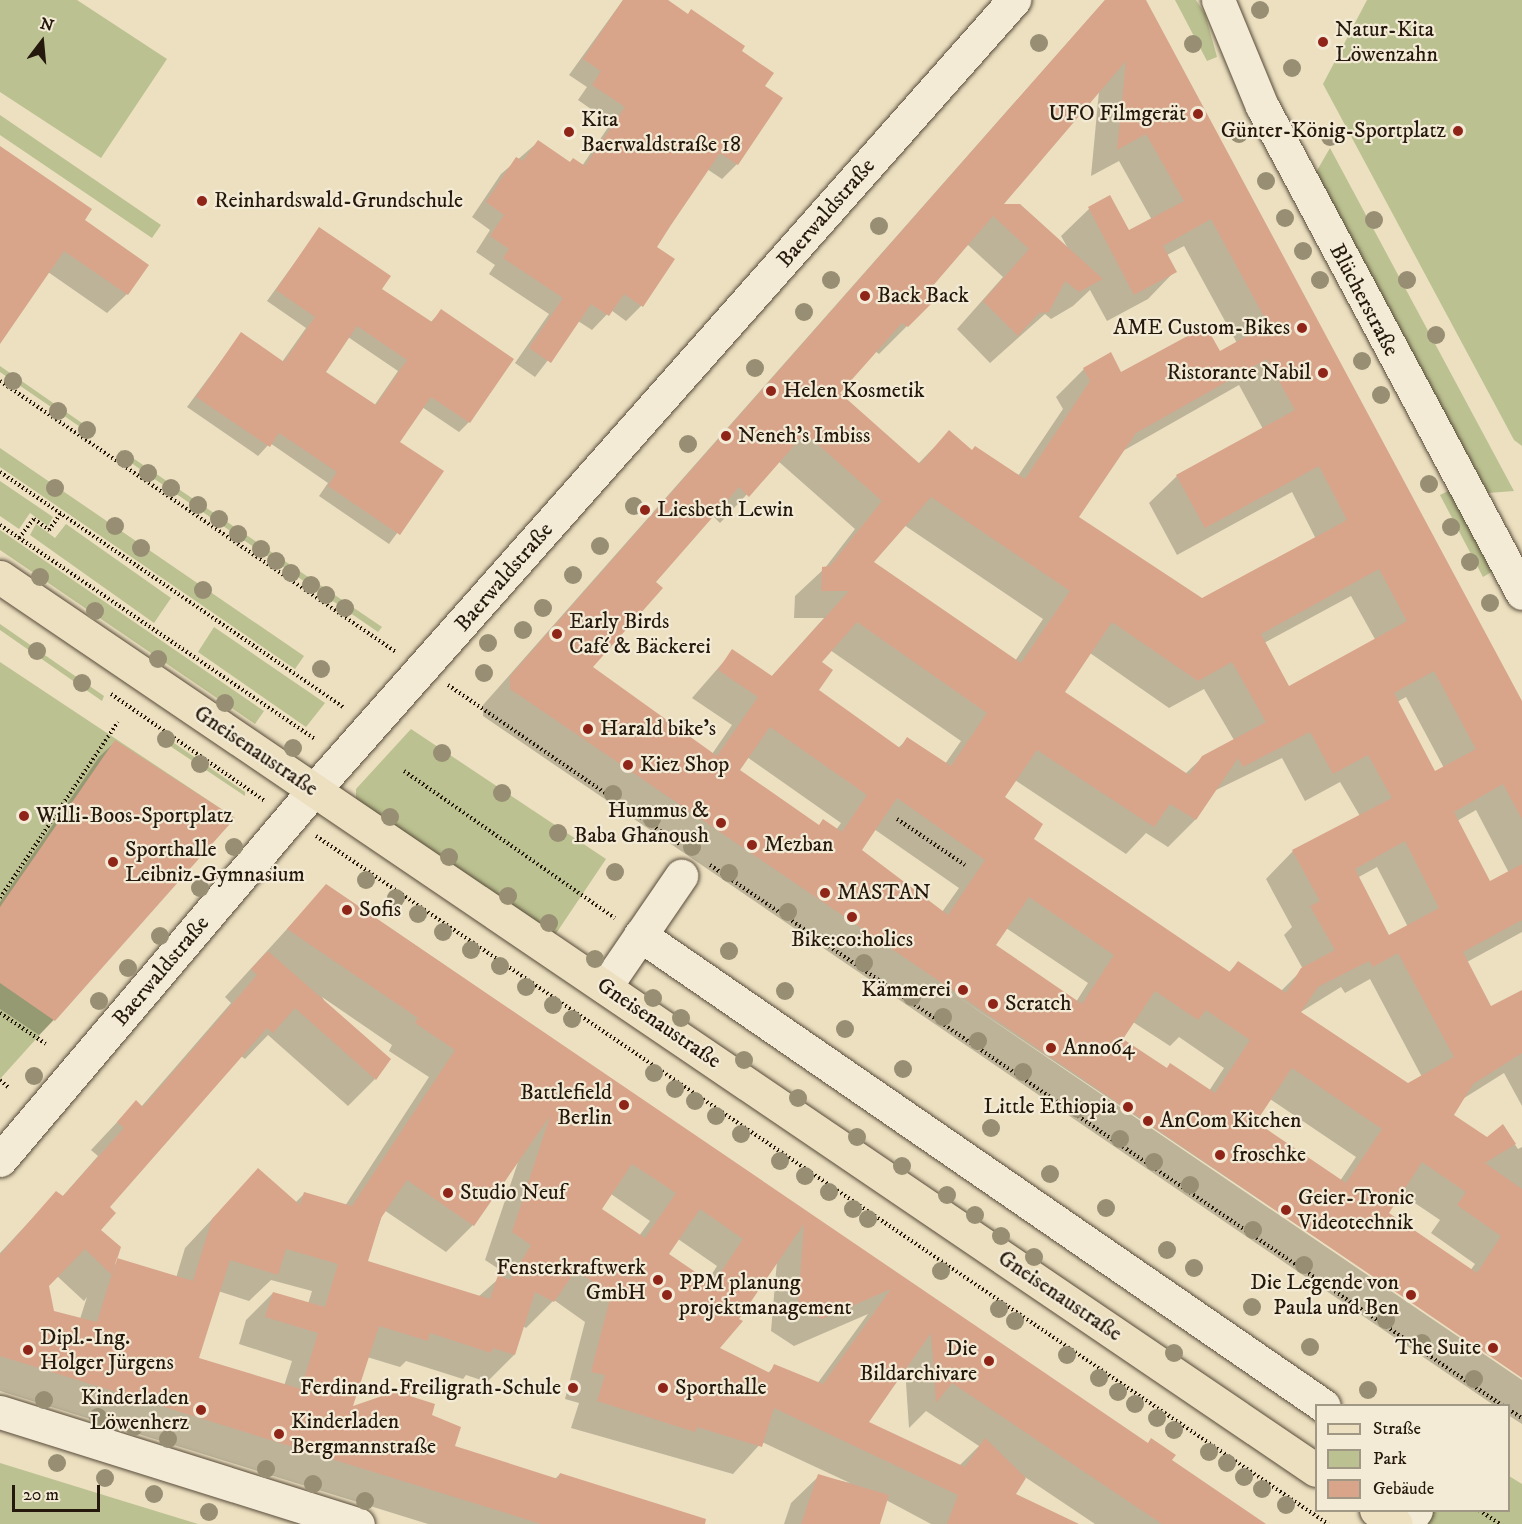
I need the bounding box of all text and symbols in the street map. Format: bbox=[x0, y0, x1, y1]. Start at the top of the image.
north arrow bbox=[12, 12, 72, 72]
text: N bbox=[38, 13, 56, 36]
place label: Natur-Kita Löwenzahn bbox=[1335, 16, 1438, 68]
marker: Natur-Kita Löwenzahn bbox=[1316, 35, 1330, 49]
place label: UFO Filmgerät bbox=[1048, 101, 1186, 127]
place label: Kita Baerwaldstraße 18 bbox=[581, 106, 741, 158]
marker: UFO Filmgerät bbox=[1191, 107, 1205, 121]
place label: Günter-König-Sportplatz bbox=[1221, 118, 1446, 144]
marker: Günter-König-Sportplatz bbox=[1451, 124, 1465, 138]
marker: Kita Baerwaldstraße 18 bbox=[562, 125, 576, 139]
street label: Baerwaldstraße bbox=[771, 153, 881, 273]
place label: Reinhardswald-Grundschule bbox=[214, 188, 463, 214]
marker: Reinhardswald-Grundschule bbox=[195, 194, 209, 208]
street label: Blücherstraße bbox=[1323, 239, 1405, 361]
place label: Back Back bbox=[877, 283, 969, 309]
marker: Back Back bbox=[858, 289, 872, 303]
place label: AME Custom-Bikes bbox=[1113, 315, 1290, 341]
marker: AME Custom-Bikes bbox=[1295, 321, 1309, 335]
place label: Ristorante Nabil bbox=[1166, 360, 1311, 386]
marker: Ristorante Nabil bbox=[1316, 366, 1330, 380]
place label: Helen Kosmetik bbox=[783, 378, 925, 404]
marker: Helen Kosmetik bbox=[764, 384, 778, 398]
place label: Neneh's Imbiss bbox=[738, 423, 870, 449]
marker: Neneh's Imbiss bbox=[719, 429, 733, 443]
place label: Liesbeth Lewin bbox=[657, 497, 794, 523]
marker: Liesbeth Lewin bbox=[638, 503, 652, 517]
street label: Baerwaldstraße bbox=[449, 517, 559, 637]
place label: Early Birds Café & Bäckerei bbox=[569, 608, 711, 660]
marker: Early Birds Café & Bäckerei bbox=[550, 627, 564, 641]
street label: Gneisenaustraße bbox=[189, 700, 323, 802]
place label: Harald bike's bbox=[600, 716, 716, 742]
marker: Harald bike's bbox=[581, 722, 595, 736]
place label: Kiez Shop bbox=[640, 752, 729, 778]
marker: Kiez Shop bbox=[621, 758, 635, 772]
place label: Hummus & Baba Ghanoush bbox=[573, 797, 709, 848]
place label: Willi-Boos-Sportplatz bbox=[36, 803, 233, 829]
marker: Willi-Boos-Sportplatz bbox=[17, 809, 31, 823]
marker: Hummus & Baba Ghanoush bbox=[714, 816, 728, 830]
place label: Mezban bbox=[764, 832, 834, 858]
place label: Sporthalle Leibniz-Gymnasium bbox=[125, 836, 305, 888]
marker: Mezban bbox=[745, 838, 759, 852]
marker: Sporthalle Leibniz-Gymnasium bbox=[106, 855, 120, 869]
place label: MASTAN bbox=[837, 880, 931, 906]
marker: MASTAN bbox=[818, 886, 832, 900]
place label: Sofis bbox=[359, 897, 401, 923]
marker: Sofis bbox=[340, 903, 354, 917]
street label: Baerwaldstraße bbox=[107, 910, 215, 1032]
marker: Bike:co:holics bbox=[845, 910, 859, 924]
place label: Bike:co:holics bbox=[791, 927, 913, 953]
street label: Gneisenaustraße bbox=[592, 972, 726, 1074]
place label: Kämmerei bbox=[861, 977, 951, 1003]
marker: Kämmerei bbox=[956, 983, 970, 997]
place label: Scratch bbox=[1005, 991, 1072, 1017]
marker: Scratch bbox=[986, 997, 1000, 1011]
place label: Anno64 bbox=[1063, 1035, 1135, 1061]
marker: Anno64 bbox=[1044, 1041, 1058, 1055]
place label: Battlefield Berlin bbox=[520, 1079, 612, 1130]
place label: Little Ethiopia bbox=[984, 1094, 1116, 1120]
marker: Battlefield Berlin bbox=[617, 1098, 631, 1112]
marker: Little Ethiopia bbox=[1121, 1100, 1135, 1114]
place label: AnCom Kitchen bbox=[1160, 1108, 1302, 1134]
marker: AnCom Kitchen bbox=[1141, 1114, 1155, 1128]
place label: froschke bbox=[1232, 1142, 1306, 1168]
marker: froschke bbox=[1213, 1148, 1227, 1162]
place label: Studio Neuf bbox=[460, 1180, 566, 1206]
place label: Geier-Tronic Videotechnik bbox=[1298, 1184, 1414, 1236]
marker: Studio Neuf bbox=[441, 1186, 455, 1200]
marker: Geier-Tronic Videotechnik bbox=[1279, 1203, 1293, 1217]
street label: Gneisenaustraße bbox=[993, 1245, 1127, 1347]
place label: Fensterkraftwerk GmbH bbox=[496, 1254, 646, 1306]
place label: PPM planung projektmanagement bbox=[679, 1269, 852, 1320]
place label: Die Legende von Paula und Ben bbox=[1250, 1269, 1399, 1320]
marker: Fensterkraftwerk GmbH bbox=[651, 1273, 665, 1287]
marker: PPM planung projektmanagement bbox=[660, 1288, 674, 1302]
marker: Die Legende von Paula und Ben bbox=[1404, 1288, 1418, 1302]
place label: Dipl.-Ing. Holger Jürgens bbox=[40, 1324, 174, 1376]
place label: Die Bildarchivare bbox=[859, 1335, 977, 1386]
place label: The Suite bbox=[1395, 1335, 1481, 1361]
marker: The Suite bbox=[1486, 1341, 1500, 1355]
marker: Dipl.-Ing. Holger Jürgens bbox=[21, 1343, 35, 1357]
marker: Die Bildarchivare bbox=[982, 1354, 996, 1368]
place label: Ferdinand-Freiligrath-Schule bbox=[300, 1375, 561, 1401]
place label: Sporthalle bbox=[675, 1375, 767, 1401]
marker: Ferdinand-Freiligrath-Schule bbox=[566, 1381, 580, 1395]
marker: Sporthalle bbox=[656, 1381, 670, 1395]
place label: Kinderladen Löwenherz bbox=[81, 1384, 189, 1436]
marker: Kinderladen Löwenherz bbox=[194, 1403, 208, 1417]
legend bbox=[1315, 1404, 1510, 1512]
place label: Kinderladen Bergmannstraße bbox=[291, 1408, 436, 1460]
text: Straße bbox=[1373, 1418, 1421, 1440]
marker: Kinderladen Bergmannstraße bbox=[272, 1427, 286, 1441]
text: Park bbox=[1373, 1448, 1407, 1470]
scale bar bbox=[15, 1473, 104, 1511]
text: Gebäude bbox=[1373, 1478, 1434, 1500]
text: 20 m bbox=[23, 1484, 59, 1506]

